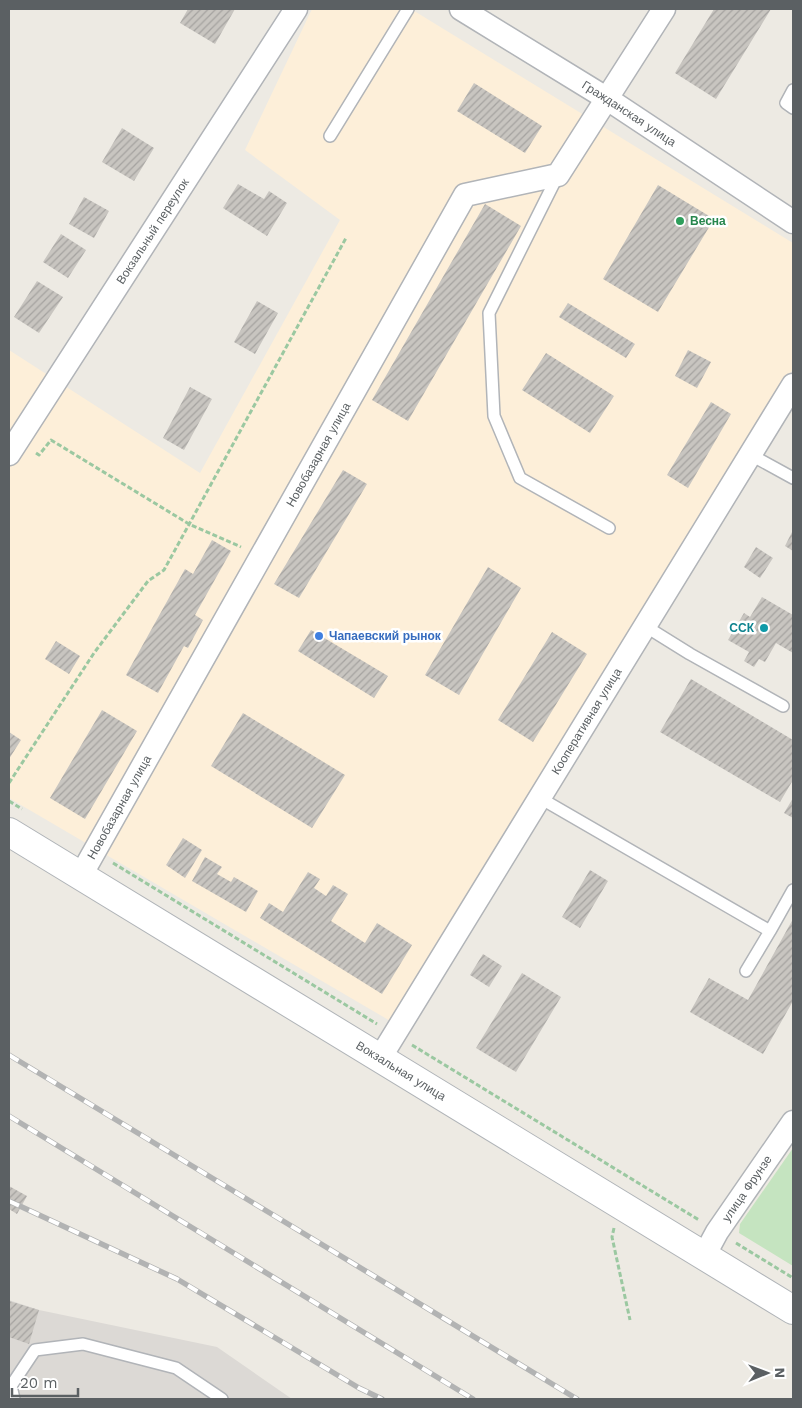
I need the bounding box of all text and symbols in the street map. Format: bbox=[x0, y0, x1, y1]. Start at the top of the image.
street label: Гражданская улица bbox=[579, 78, 679, 150]
street label: Вокзальный переулок bbox=[113, 175, 192, 287]
place label: Весна bbox=[690, 214, 726, 228]
marker: Весна bbox=[674, 215, 686, 227]
street label: Новобазарная улица bbox=[283, 400, 354, 509]
place label: ССК bbox=[729, 621, 755, 635]
marker: ССК bbox=[758, 622, 770, 634]
place label: Чапаевский рынок bbox=[329, 629, 442, 643]
marker: Чапаевский рынок bbox=[313, 630, 325, 642]
street label: Кооперативная улица bbox=[549, 665, 625, 777]
street label: Новобазарная улица bbox=[84, 753, 154, 862]
street label: Вокзальная улица bbox=[353, 1038, 449, 1104]
street label: улица Фрунзе bbox=[719, 1153, 775, 1224]
north arrow bbox=[742, 1348, 792, 1398]
scale bar bbox=[12, 1366, 79, 1398]
text: N bbox=[772, 1367, 788, 1378]
text: 20 m bbox=[20, 1374, 58, 1392]

